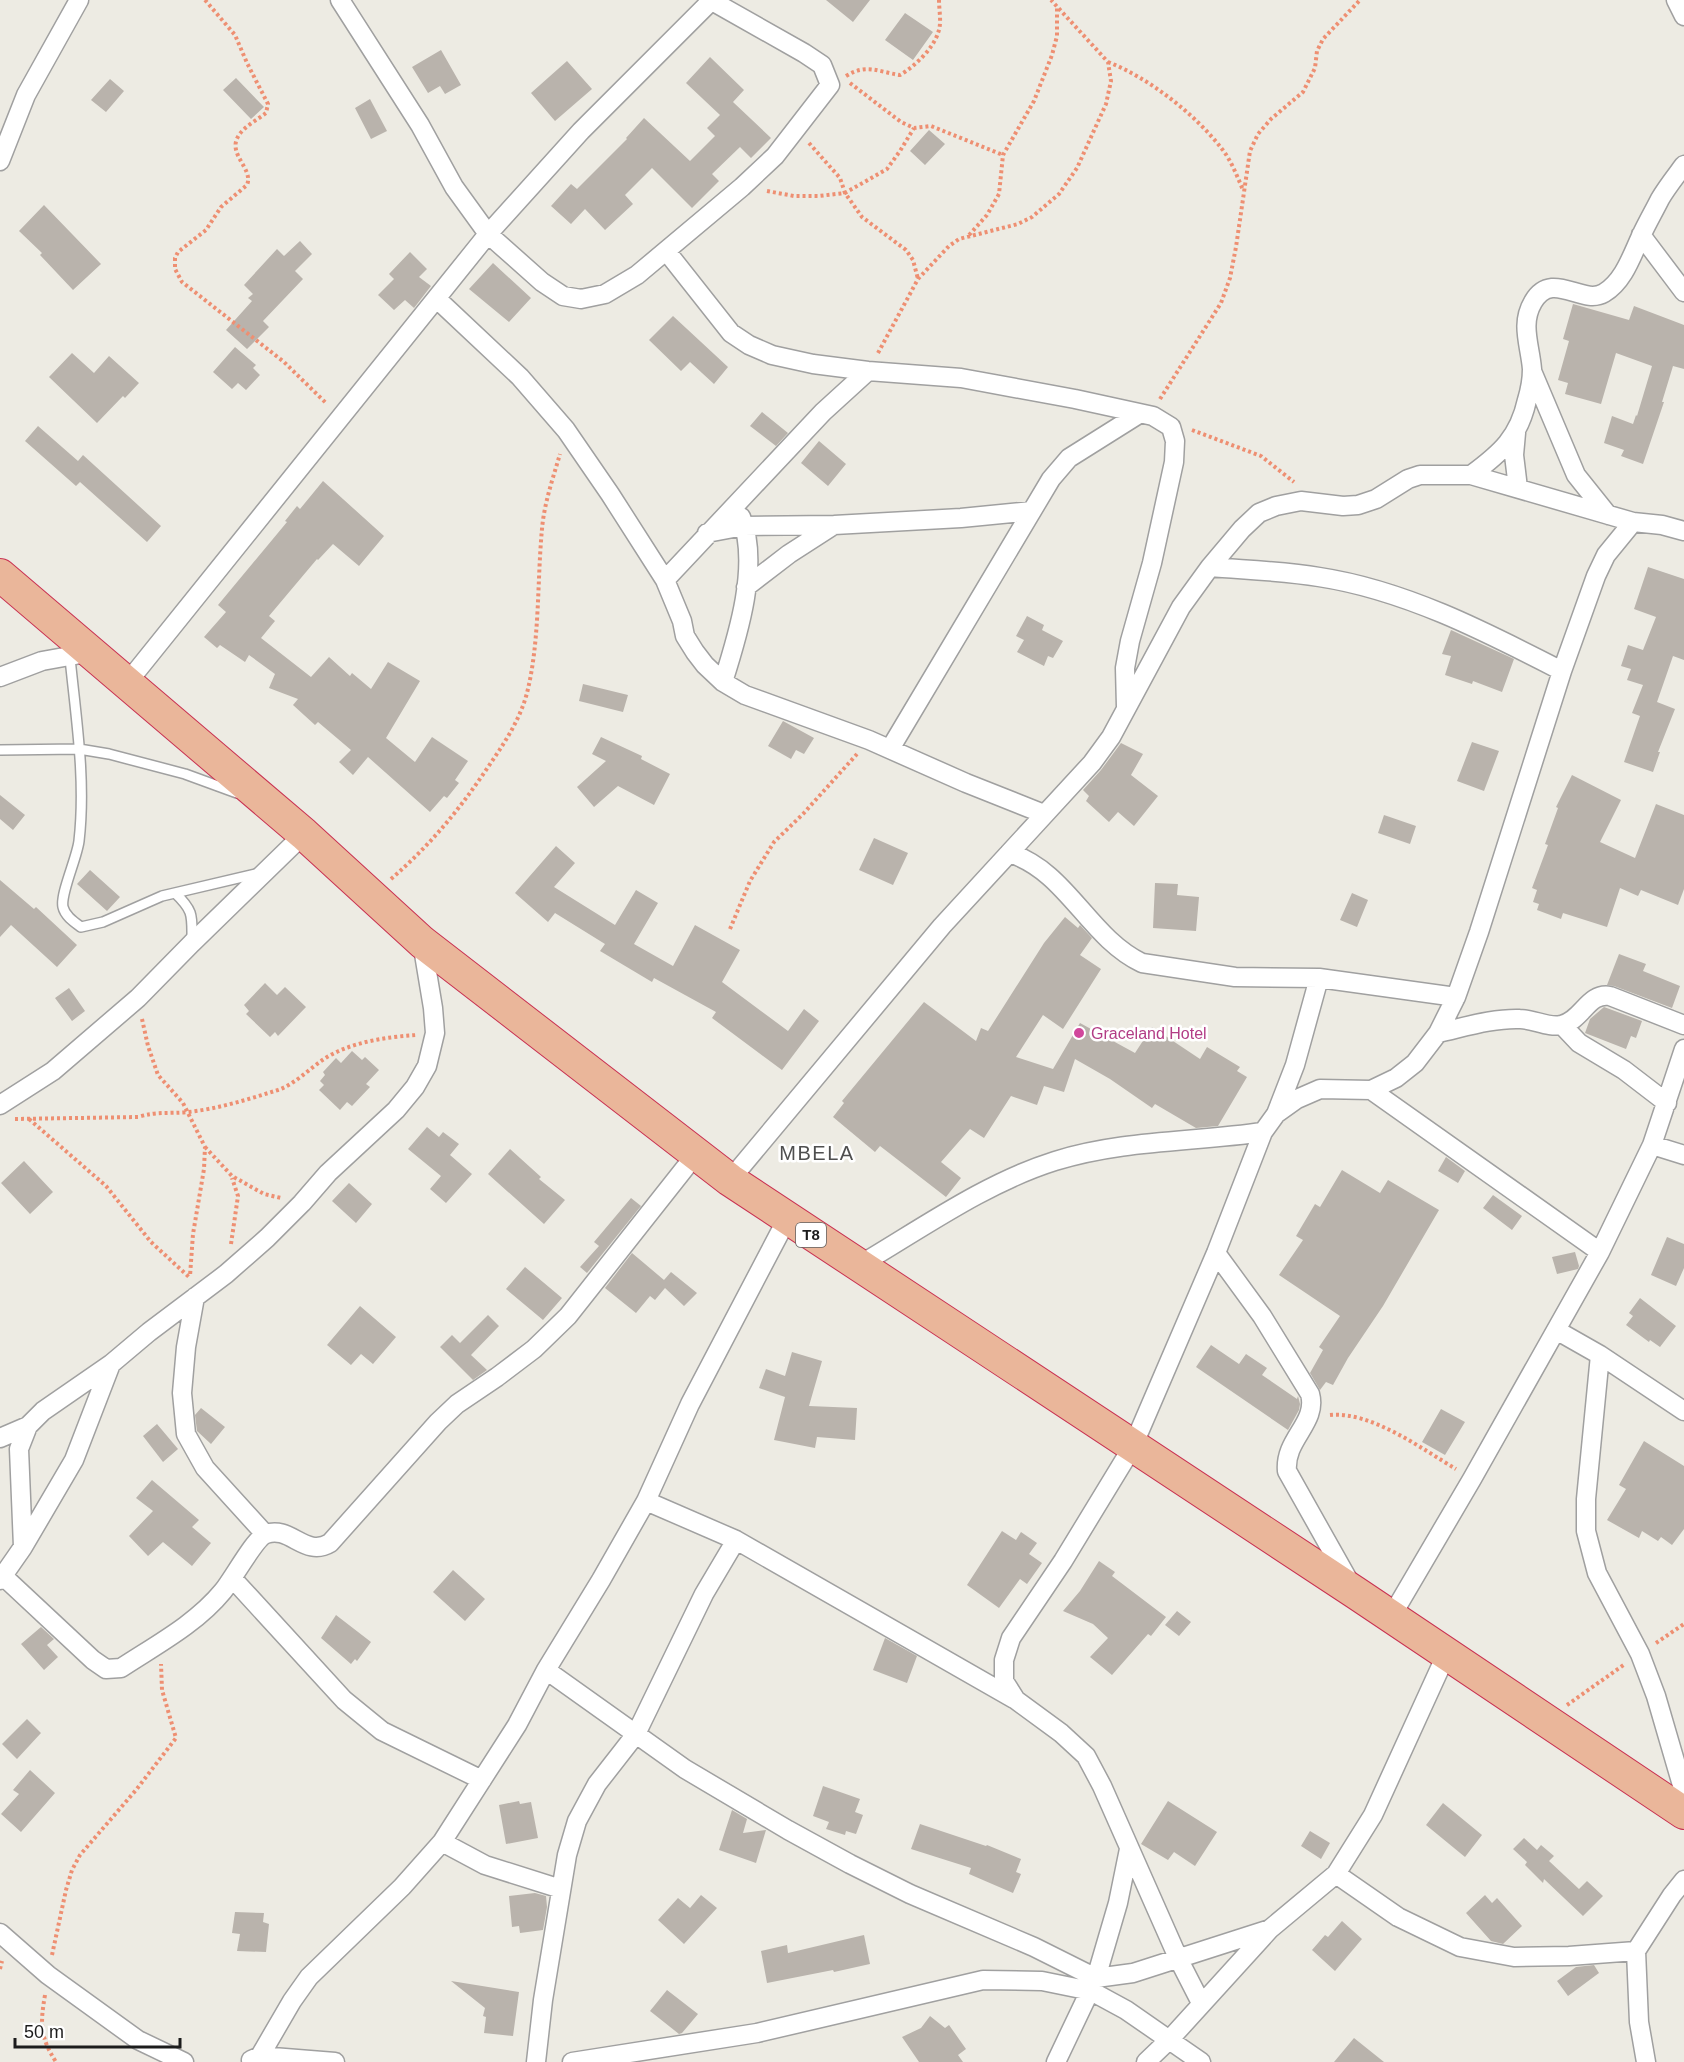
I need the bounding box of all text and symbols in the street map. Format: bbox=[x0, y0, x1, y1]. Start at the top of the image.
place label: Graceland Hotel bbox=[1091, 1025, 1207, 1042]
marker: Graceland Hotel bbox=[1072, 1026, 1086, 1040]
district label: MBELA bbox=[779, 1142, 855, 1164]
road number: T8 bbox=[796, 1223, 826, 1247]
scale bar bbox=[15, 2011, 180, 2049]
text: 50 m bbox=[24, 2022, 64, 2042]

